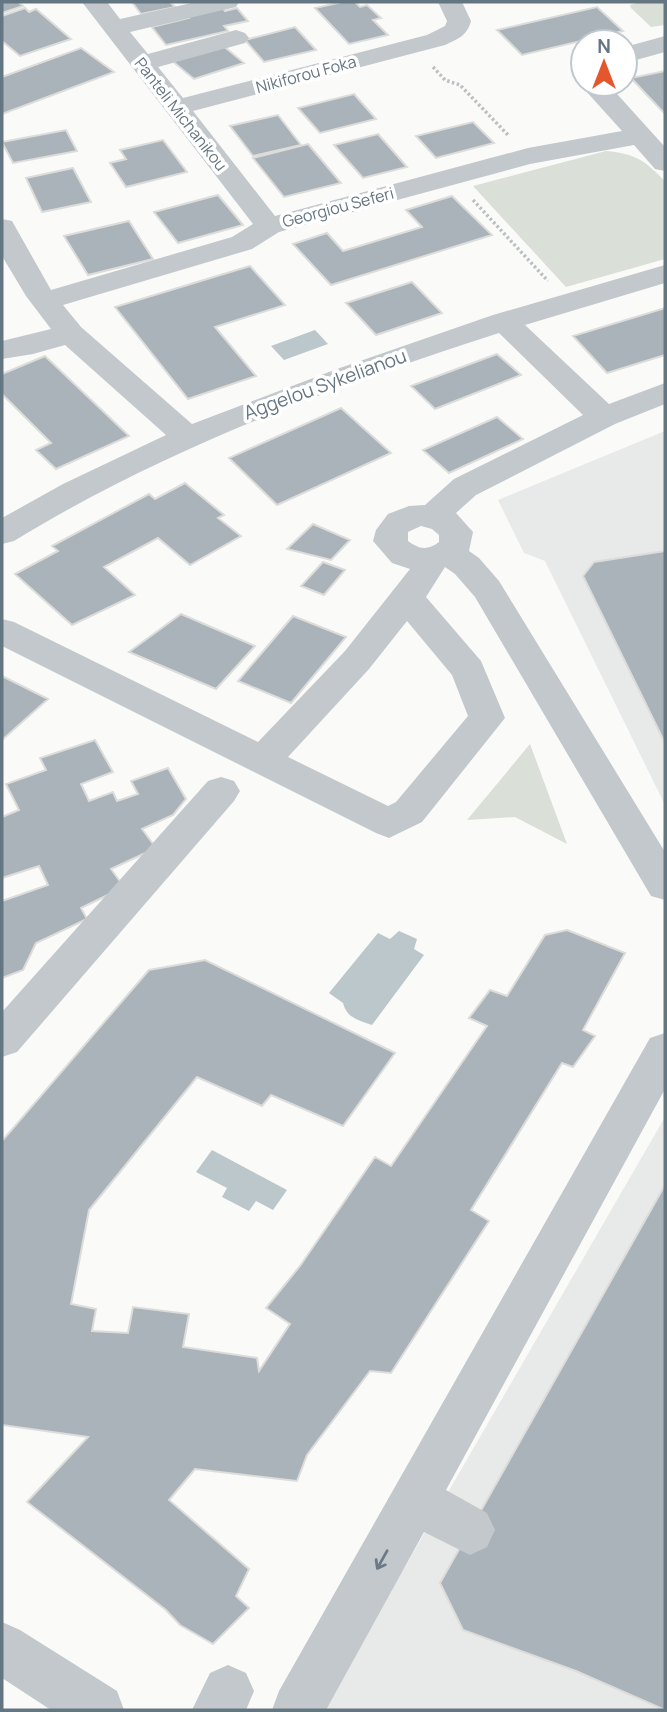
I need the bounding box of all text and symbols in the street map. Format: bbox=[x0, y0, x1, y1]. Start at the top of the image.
north arrow bbox=[569, 28, 639, 98]
text: N bbox=[597, 33, 611, 59]
street label: Nikiforou Foka bbox=[253, 50, 359, 98]
street label: Panteli Michanikou bbox=[130, 53, 232, 175]
street label: Georgiou Seferi bbox=[280, 182, 396, 232]
street label: Aggelou Sykelianou bbox=[240, 342, 410, 426]
one-way arrow bbox=[375, 1549, 388, 1570]

